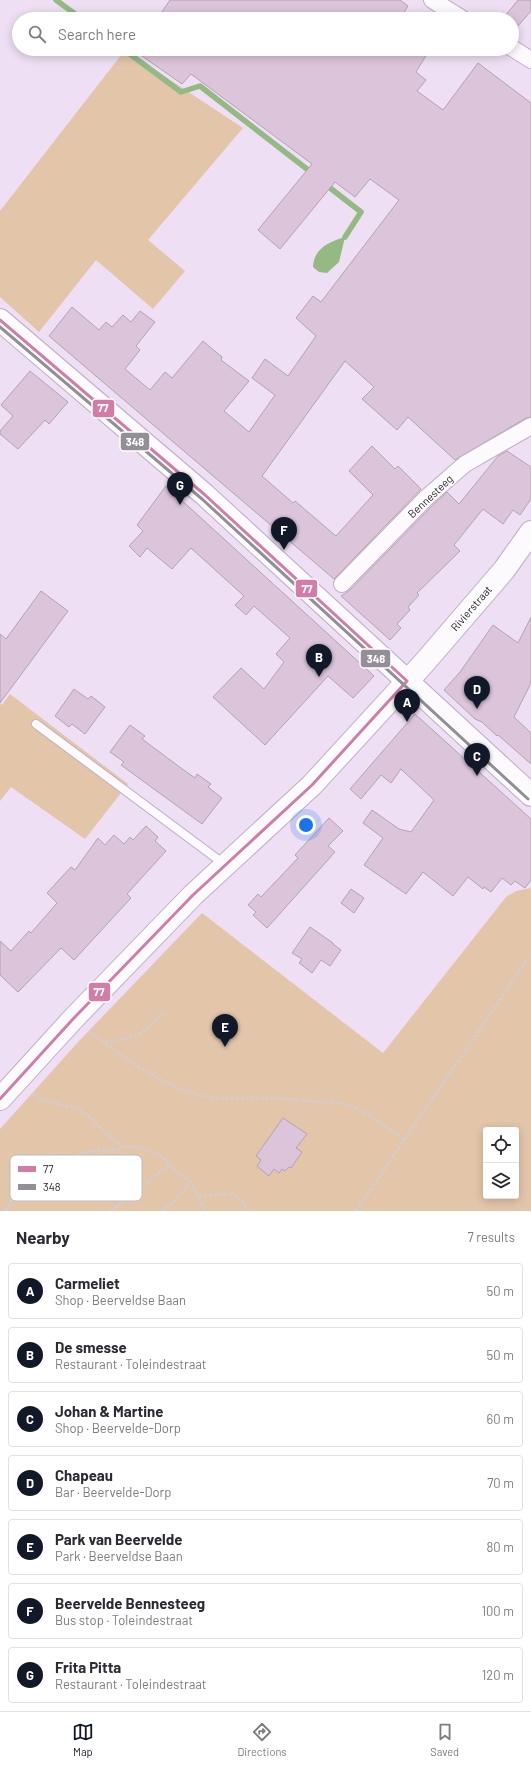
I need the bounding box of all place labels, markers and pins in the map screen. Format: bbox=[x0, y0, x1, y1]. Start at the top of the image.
pin: G bbox=[167, 472, 193, 505]
pin: F bbox=[271, 517, 297, 550]
pin: B bbox=[306, 644, 332, 677]
pin: D bbox=[464, 676, 490, 709]
pin: A bbox=[394, 689, 420, 722]
pin: C bbox=[464, 743, 490, 776]
pin: E bbox=[212, 1014, 238, 1047]

